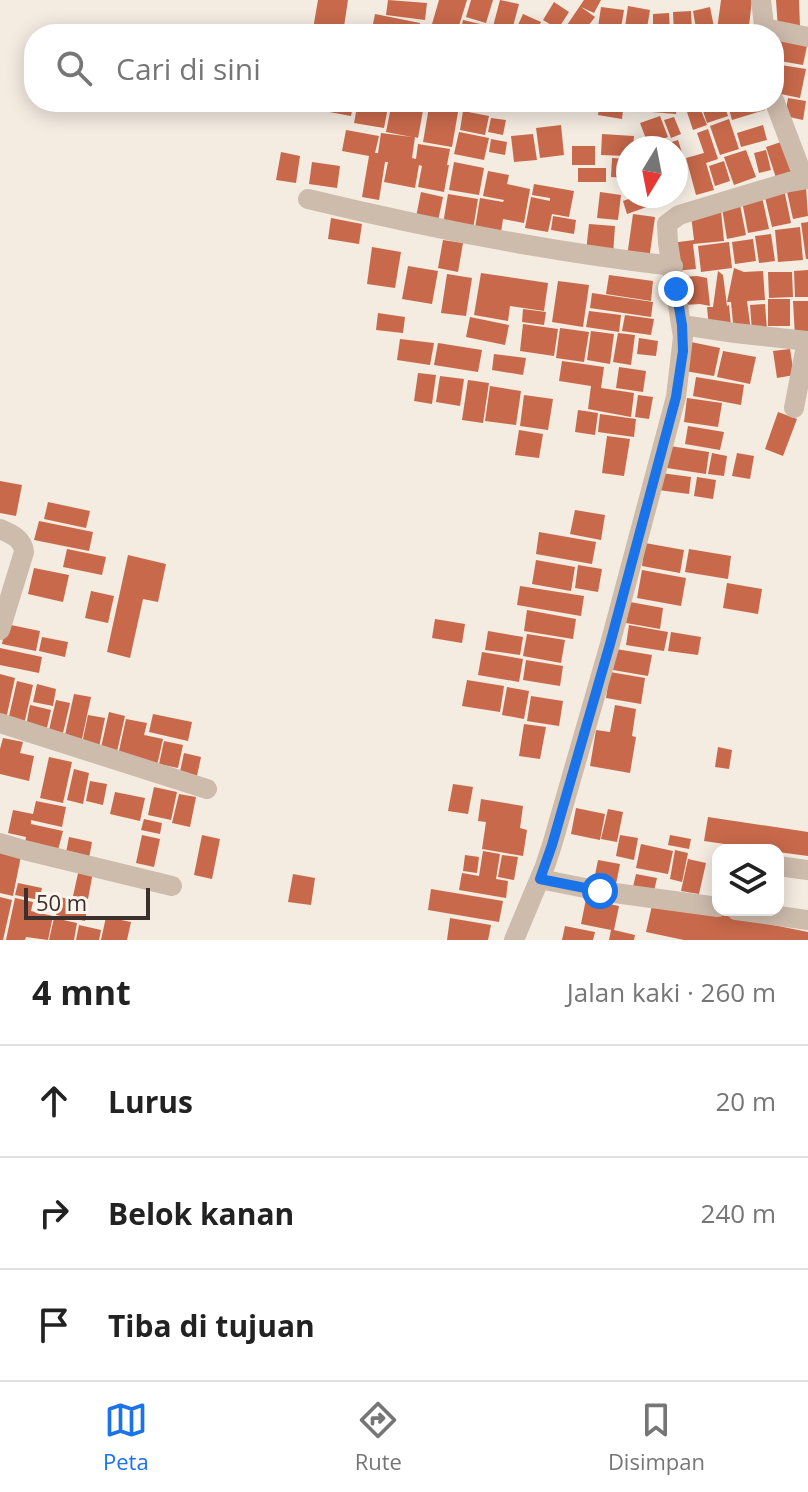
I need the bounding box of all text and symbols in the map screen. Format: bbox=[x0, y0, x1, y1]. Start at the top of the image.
search box bbox=[24, 24, 784, 112]
icon: search bbox=[52, 46, 96, 90]
text: Cari di sini bbox=[116, 48, 261, 89]
north arrow bbox=[616, 136, 688, 208]
route end bbox=[658, 271, 694, 307]
map controls bbox=[712, 844, 784, 916]
button: layers bbox=[712, 844, 784, 916]
route start bbox=[582, 873, 618, 909]
scale bar bbox=[24, 884, 150, 920]
text: 50 m bbox=[36, 887, 87, 917]
text: 4 mnt bbox=[32, 969, 131, 1015]
text: Jalan kaki · 260 m bbox=[567, 974, 776, 1010]
icon: ahead bbox=[32, 1079, 76, 1123]
text: Lurus bbox=[108, 1081, 193, 1122]
text: 20 m bbox=[715, 1083, 776, 1119]
icon: right bbox=[32, 1191, 76, 1235]
text: Belok kanan bbox=[108, 1193, 294, 1234]
text: 240 m bbox=[701, 1195, 776, 1231]
icon: arrive bbox=[32, 1303, 76, 1347]
text: Tiba di tujuan bbox=[108, 1305, 315, 1346]
tab: Peta bbox=[103, 1398, 149, 1476]
tab: Rute bbox=[355, 1398, 402, 1476]
tab: Disimpan bbox=[608, 1398, 705, 1476]

